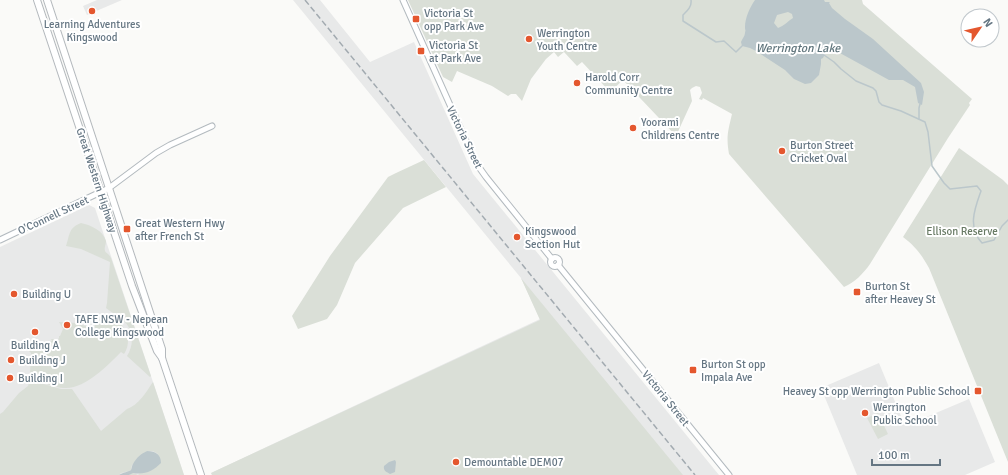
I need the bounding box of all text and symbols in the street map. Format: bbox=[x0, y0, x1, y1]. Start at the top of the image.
marker: Learning Adventures Kingswood bbox=[87, 6, 97, 16]
place label: Victoria St opp Park Ave bbox=[424, 7, 484, 33]
north arrow bbox=[960, 8, 1000, 48]
marker: Victoria St opp Park Ave bbox=[411, 14, 421, 24]
text: N bbox=[980, 16, 995, 29]
place label: Learning Adventures Kingswood bbox=[44, 18, 141, 44]
place label: Werrington Youth Centre bbox=[537, 27, 597, 53]
marker: Werrington Youth Centre bbox=[524, 34, 534, 44]
place label: Victoria St at Park Ave bbox=[429, 39, 481, 65]
water label: Werrington Lake bbox=[756, 41, 841, 56]
marker: Victoria St at Park Ave bbox=[416, 46, 426, 56]
place label: Harold Corr Community Centre bbox=[585, 71, 672, 97]
marker: Harold Corr Community Centre bbox=[572, 78, 582, 88]
street label: Victoria Street bbox=[444, 104, 485, 171]
place label: Yoorami Childrens Centre bbox=[641, 116, 719, 142]
marker: Yoorami Childrens Centre bbox=[628, 123, 638, 133]
street label: Great Western Highway bbox=[73, 126, 120, 235]
place label: Burton Street Cricket Oval bbox=[790, 139, 854, 165]
marker: Burton Street Cricket Oval bbox=[777, 146, 787, 156]
street label: O'Connell Street bbox=[16, 193, 91, 238]
place label: Great Western Hwy after French St bbox=[135, 217, 225, 243]
marker: Great Western Hwy after French St bbox=[122, 224, 132, 234]
place label: Kingswood Section Hut bbox=[525, 225, 580, 251]
park label: Ellison Reserve bbox=[926, 225, 998, 238]
marker: Kingswood Section Hut bbox=[512, 232, 522, 242]
place label: Burton St after Heavey St bbox=[865, 280, 936, 306]
marker: Burton St after Heavey St bbox=[852, 287, 862, 297]
place label: Building U bbox=[22, 288, 71, 301]
marker: Building U bbox=[9, 289, 19, 299]
place label: TAFE NSW - Nepean College Kingswood bbox=[75, 313, 168, 339]
marker: TAFE NSW - Nepean College Kingswood bbox=[62, 320, 72, 330]
marker: Building A bbox=[30, 327, 40, 337]
place label: Building A bbox=[11, 339, 60, 352]
place label: Building J bbox=[19, 354, 66, 367]
marker: Building J bbox=[6, 355, 16, 365]
place label: Burton St opp Impala Ave bbox=[701, 358, 766, 384]
marker: Burton St opp Impala Ave bbox=[688, 365, 698, 375]
street label: Victoria Street bbox=[639, 368, 692, 429]
place label: Building I bbox=[18, 372, 63, 385]
marker: Building I bbox=[5, 373, 15, 383]
place label: Heavey St opp Werrington Public School bbox=[783, 385, 970, 398]
marker: Heavey St opp Werrington Public School bbox=[973, 386, 983, 396]
place label: Werrington Public School bbox=[873, 401, 937, 427]
marker: Werrington Public School bbox=[860, 408, 870, 418]
scale bar bbox=[872, 441, 940, 467]
text: 100 m bbox=[878, 448, 910, 463]
place label: Demountable DEM07 bbox=[464, 456, 564, 469]
marker: Demountable DEM07 bbox=[451, 457, 461, 467]

